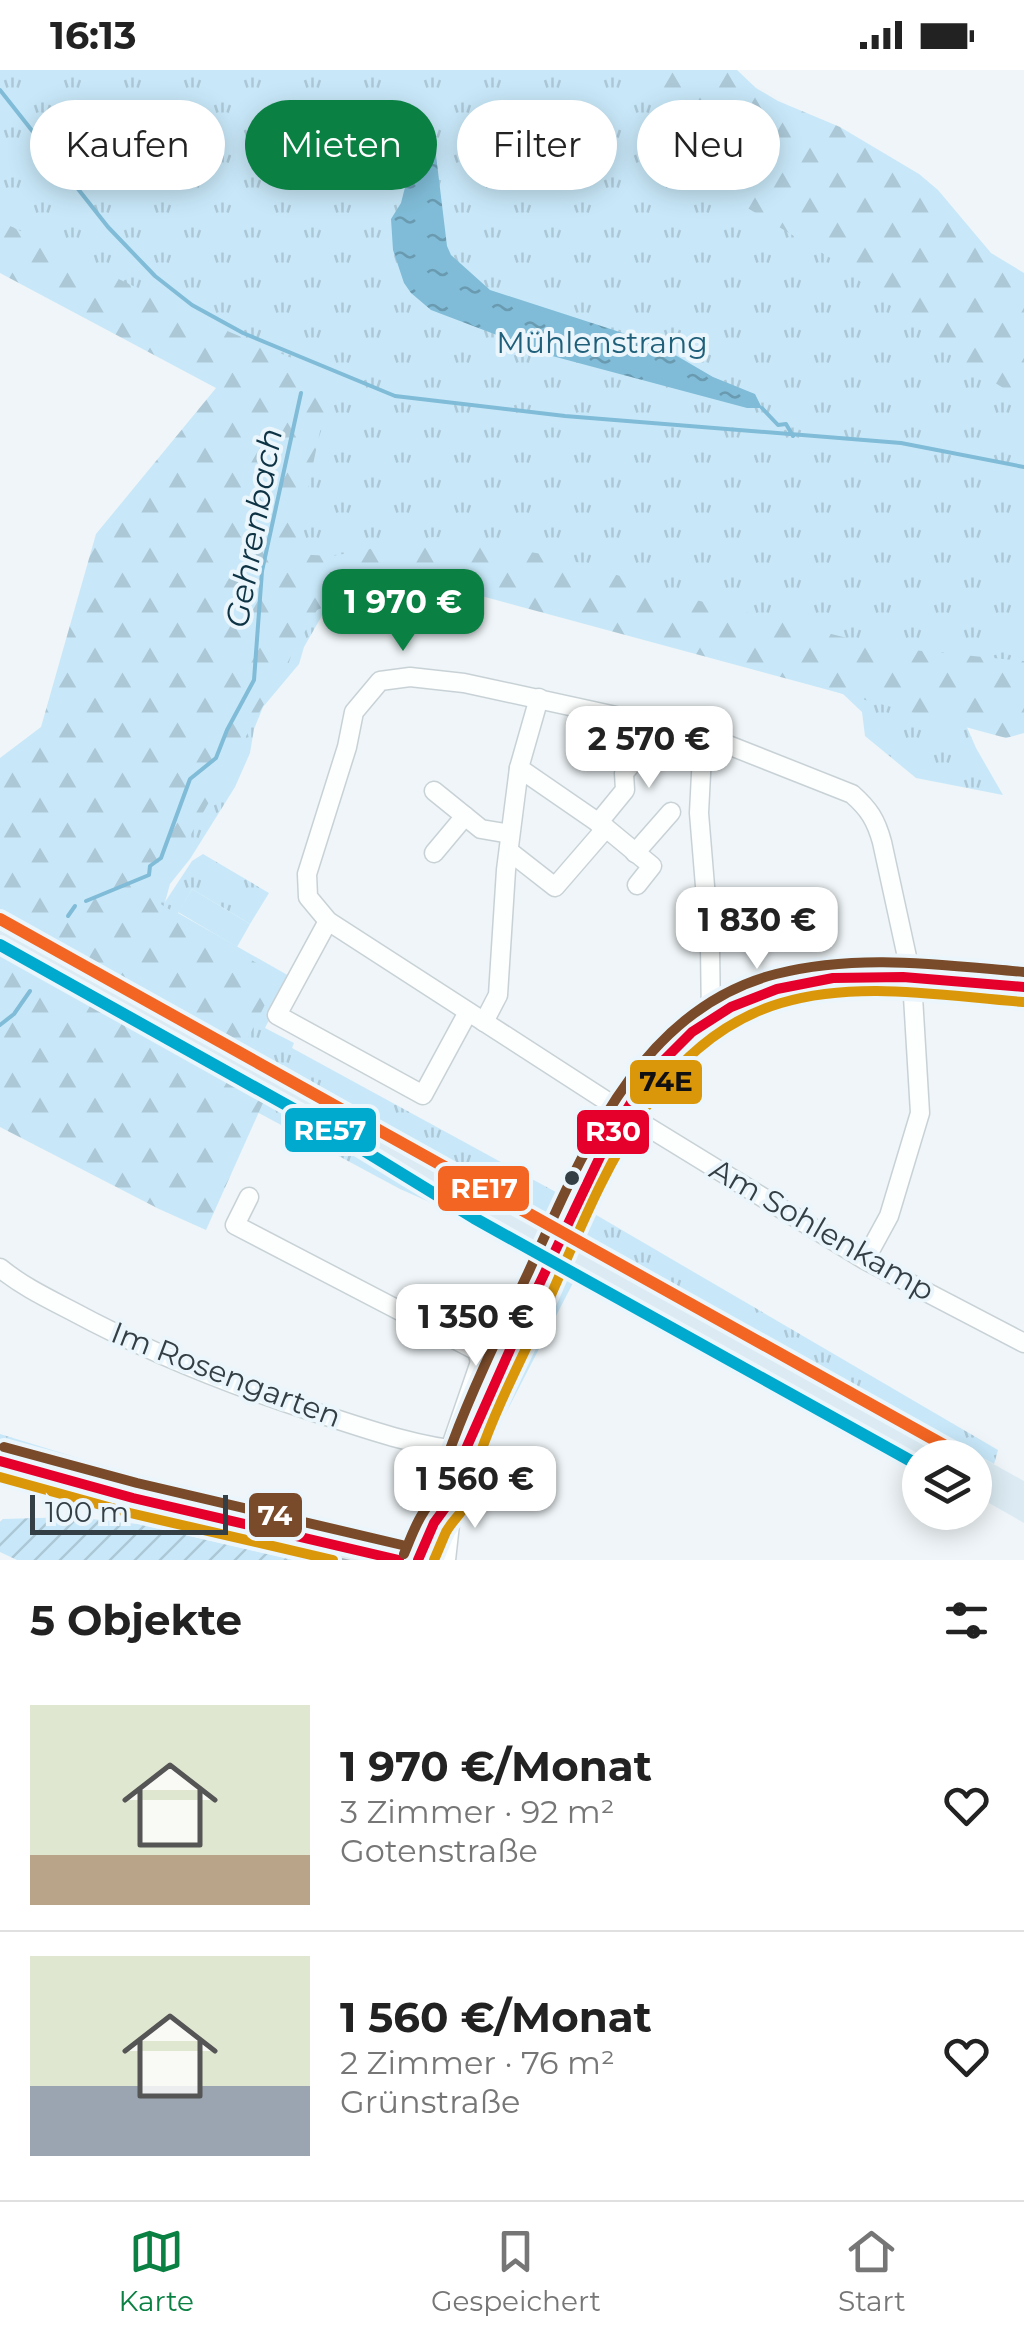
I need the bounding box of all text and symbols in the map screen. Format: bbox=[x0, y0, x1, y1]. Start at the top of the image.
text: 16:13 bbox=[50, 12, 136, 59]
chip: Kaufen bbox=[30, 100, 225, 190]
chip: Mieten bbox=[245, 100, 437, 190]
chip: Filter bbox=[457, 100, 617, 190]
chip: Neu bbox=[637, 100, 780, 190]
park label: Mühlenstrang bbox=[496, 324, 708, 361]
water label: Gehrenbach bbox=[217, 425, 290, 631]
pin: 1 970 € bbox=[311, 569, 495, 654]
text: 1 970 € bbox=[344, 582, 462, 621]
pin: 2 570 € bbox=[557, 706, 741, 791]
text: 2 570 € bbox=[588, 719, 710, 758]
pin: 1 830 € bbox=[665, 887, 849, 972]
text: 1 830 € bbox=[698, 900, 816, 939]
line badge: 74E bbox=[628, 1058, 704, 1106]
text: 74E bbox=[639, 1064, 693, 1098]
line badge: RE57 bbox=[283, 1106, 378, 1154]
line badge: R30 bbox=[575, 1108, 651, 1156]
text: RE57 bbox=[294, 1113, 366, 1147]
text: R30 bbox=[585, 1114, 641, 1148]
street label: Am Sohlenkamp bbox=[704, 1150, 941, 1309]
line badge: RE17 bbox=[436, 1164, 531, 1213]
unlabelled marker bbox=[562, 1168, 582, 1188]
text: RE17 bbox=[450, 1171, 518, 1205]
pin: 1 350 € bbox=[384, 1284, 568, 1369]
text: 1 350 € bbox=[418, 1297, 534, 1336]
street label: Im Rosengarten bbox=[106, 1314, 346, 1435]
map controls bbox=[902, 1440, 992, 1530]
button: layers bbox=[902, 1440, 992, 1530]
pin: 1 560 € bbox=[383, 1446, 567, 1531]
text: 1 560 € bbox=[416, 1459, 534, 1498]
scale bar bbox=[30, 1490, 228, 1534]
line badge: 74 bbox=[247, 1491, 304, 1539]
text: 100 m bbox=[45, 1495, 129, 1529]
text: 74 bbox=[258, 1498, 293, 1532]
icon: filters bbox=[939, 1593, 994, 1648]
text: 5 Objekte bbox=[30, 1594, 242, 1646]
text: 1 970 €/Monat bbox=[340, 1740, 652, 1792]
icon: home bbox=[110, 1745, 230, 1865]
icon: heart bbox=[939, 1778, 994, 1833]
text: 3 Zimmer · 92 m² bbox=[340, 1792, 615, 1831]
text: Gotenstraße bbox=[340, 1831, 538, 1870]
text: 1 560 €/Monat bbox=[340, 1991, 652, 2043]
icon: home bbox=[110, 1996, 230, 2116]
icon: heart bbox=[939, 2029, 994, 2084]
text: 2 Zimmer · 76 m² bbox=[340, 2043, 615, 2082]
text: Grünstraße bbox=[340, 2082, 520, 2121]
tab: Karte bbox=[118, 2224, 194, 2318]
tab: Gespeichert bbox=[431, 2224, 601, 2318]
tab: Start bbox=[838, 2224, 906, 2318]

